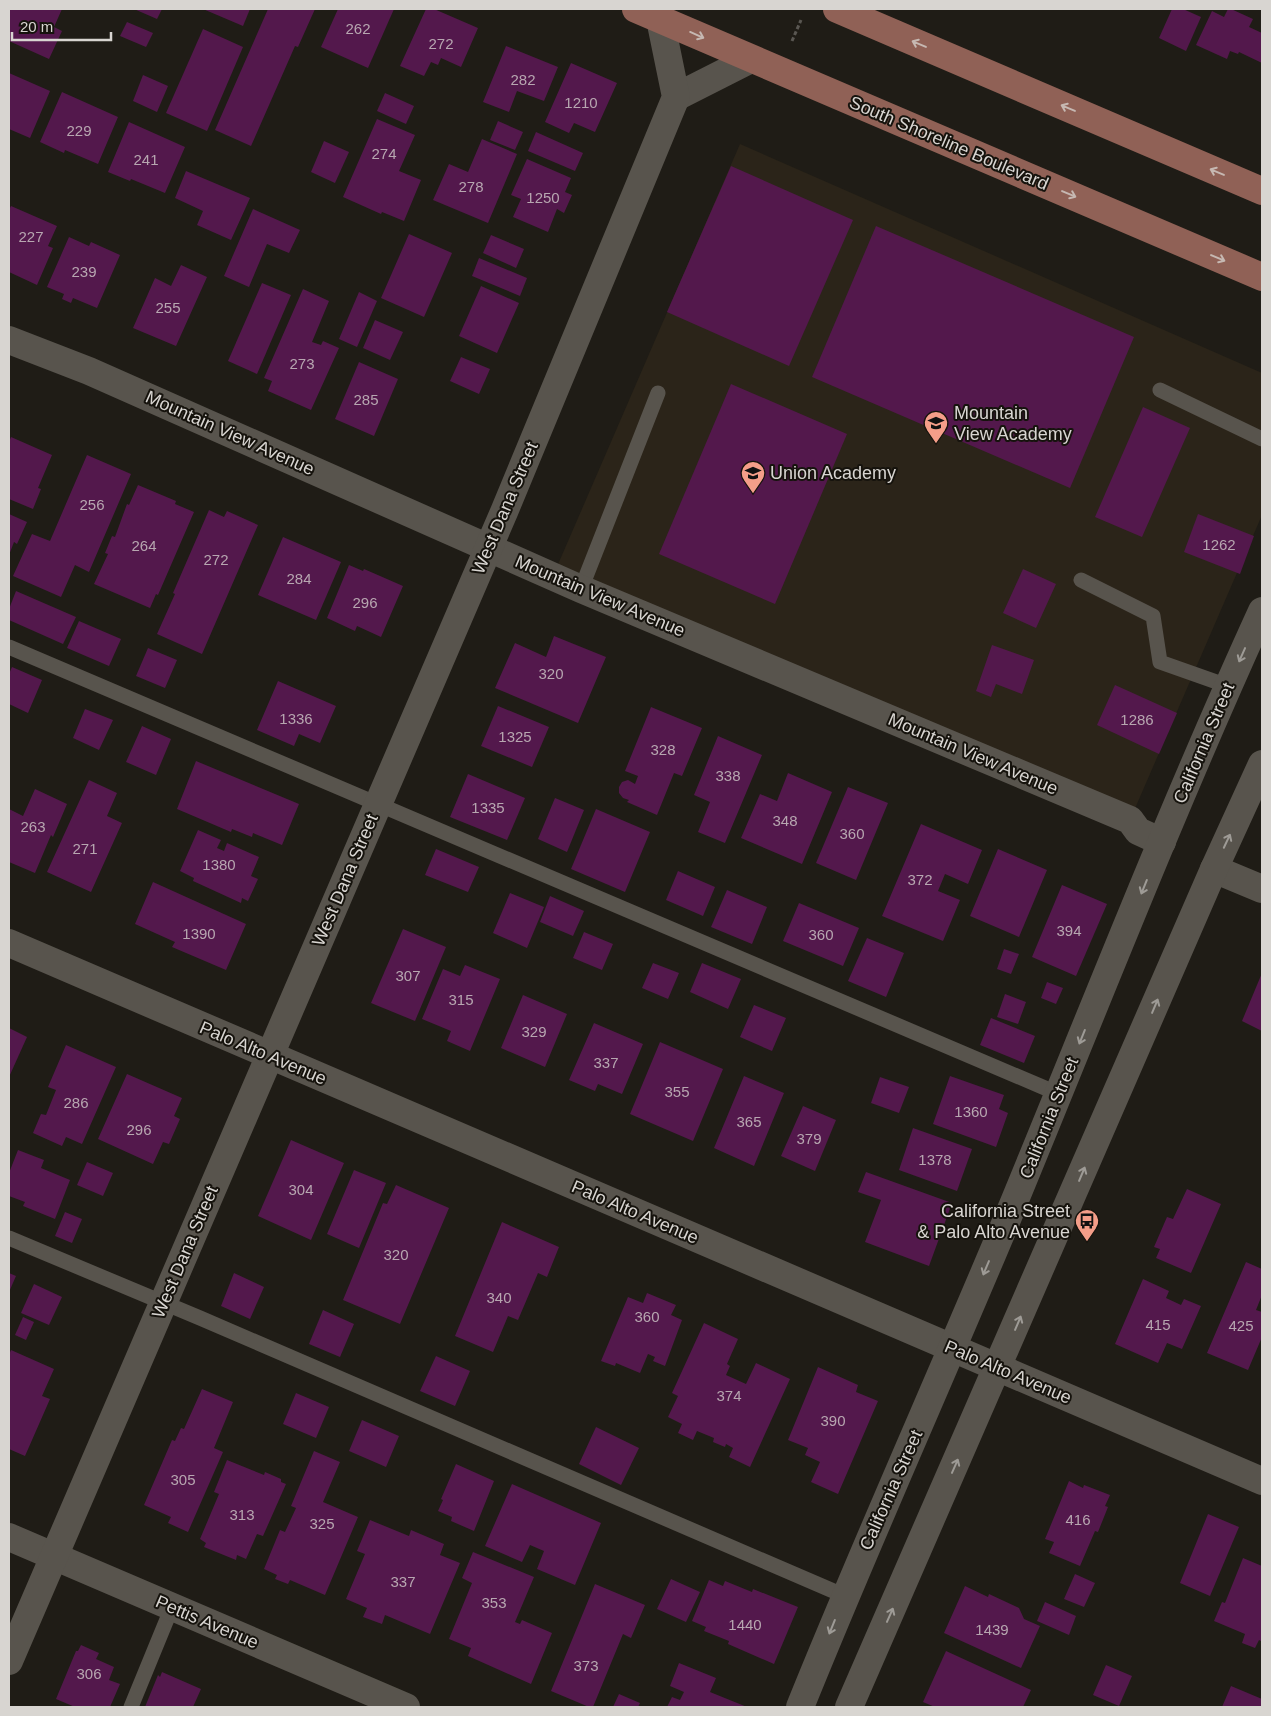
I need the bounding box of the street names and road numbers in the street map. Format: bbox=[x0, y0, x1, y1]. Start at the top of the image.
street label: South Shoreline Boulevard bbox=[847, 92, 1051, 194]
street label: Mountain View Avenue bbox=[143, 387, 317, 479]
street label: West Dana Street bbox=[468, 439, 542, 577]
street label: Mountain View Avenue bbox=[512, 551, 688, 641]
street label: California Street bbox=[1170, 680, 1238, 806]
street label: Mountain View Avenue bbox=[885, 709, 1061, 799]
street label: West Dana Street bbox=[308, 811, 382, 949]
street label: Palo Alto Avenue bbox=[197, 1017, 329, 1089]
street label: California Street bbox=[1016, 1054, 1082, 1182]
street label: Palo Alto Avenue bbox=[569, 1176, 701, 1248]
street label: West Dana Street bbox=[148, 1183, 222, 1321]
street label: Palo Alto Avenue bbox=[942, 1336, 1074, 1408]
street label: California Street bbox=[856, 1427, 926, 1553]
street label: Pettis Avenue bbox=[153, 1591, 261, 1653]

